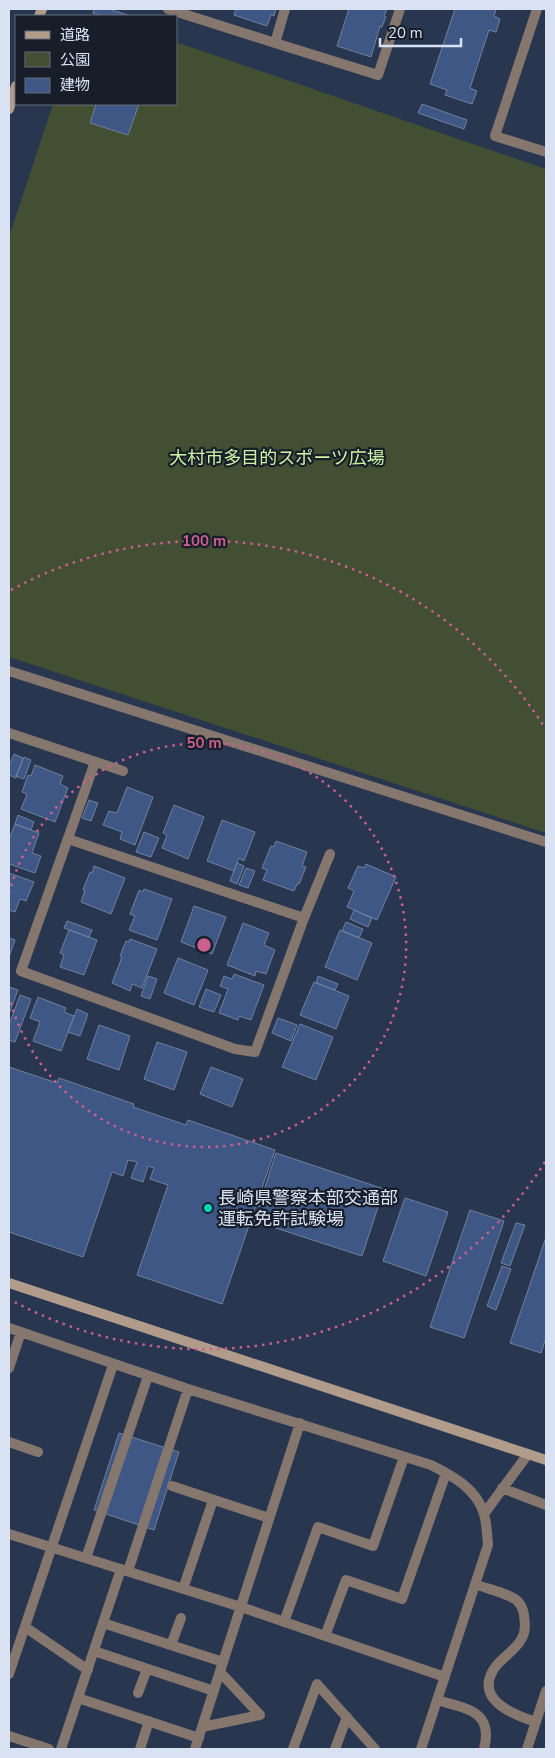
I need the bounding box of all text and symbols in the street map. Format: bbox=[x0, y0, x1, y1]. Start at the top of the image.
legend bbox=[15, 15, 178, 105]
scale bar bbox=[380, 15, 461, 47]
text: 20 m bbox=[388, 23, 423, 43]
text: 道路 bbox=[60, 25, 90, 45]
text: 公園 bbox=[60, 50, 90, 70]
text: 建物 bbox=[60, 75, 90, 95]
park label: 大村市多目的スポーツ広場 bbox=[169, 446, 385, 470]
text: 100 m bbox=[182, 531, 226, 551]
text: 50 m bbox=[186, 733, 222, 753]
centre of rings bbox=[195, 936, 213, 954]
place label: 長崎県警察本部交通部 運転免許試験場 bbox=[218, 1186, 398, 1231]
marker: 長崎県警察本部交通部 運転免許試験場 bbox=[202, 1202, 214, 1214]

